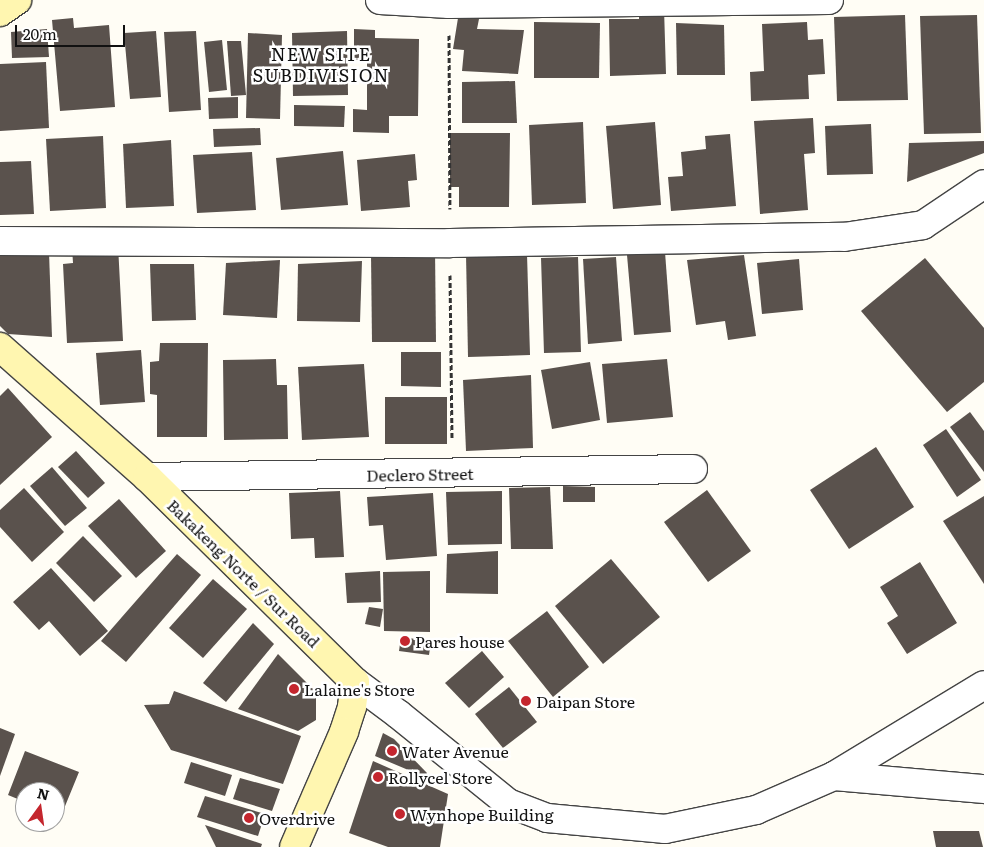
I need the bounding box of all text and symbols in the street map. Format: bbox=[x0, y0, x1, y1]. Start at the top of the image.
scale bar bbox=[18, 15, 128, 47]
text: 20 m bbox=[23, 22, 57, 45]
district label: NEW SITE SUBDIVISION bbox=[251, 44, 391, 86]
street label: Declero Street bbox=[366, 463, 474, 485]
street label: Bakakeng Norte / Sur Road bbox=[164, 495, 324, 651]
place label: Pares house bbox=[415, 631, 504, 651]
marker: Pares house bbox=[399, 635, 411, 647]
place label: Lalaine's Store bbox=[304, 679, 415, 699]
marker: Lalaine's Store bbox=[288, 683, 300, 695]
place label: Daipan Store bbox=[536, 691, 635, 711]
marker: Daipan Store bbox=[520, 695, 532, 707]
place label: Water Avenue bbox=[402, 741, 509, 761]
marker: Water Avenue bbox=[386, 745, 398, 757]
place label: Rollycel Store bbox=[388, 767, 493, 787]
marker: Rollycel Store bbox=[372, 771, 384, 783]
north arrow bbox=[15, 782, 65, 832]
text: N bbox=[35, 782, 52, 805]
place label: Wynhope Building bbox=[410, 804, 554, 824]
place label: Overdrive bbox=[259, 808, 335, 828]
marker: Wynhope Building bbox=[394, 808, 406, 820]
marker: Overdrive bbox=[243, 812, 255, 824]

